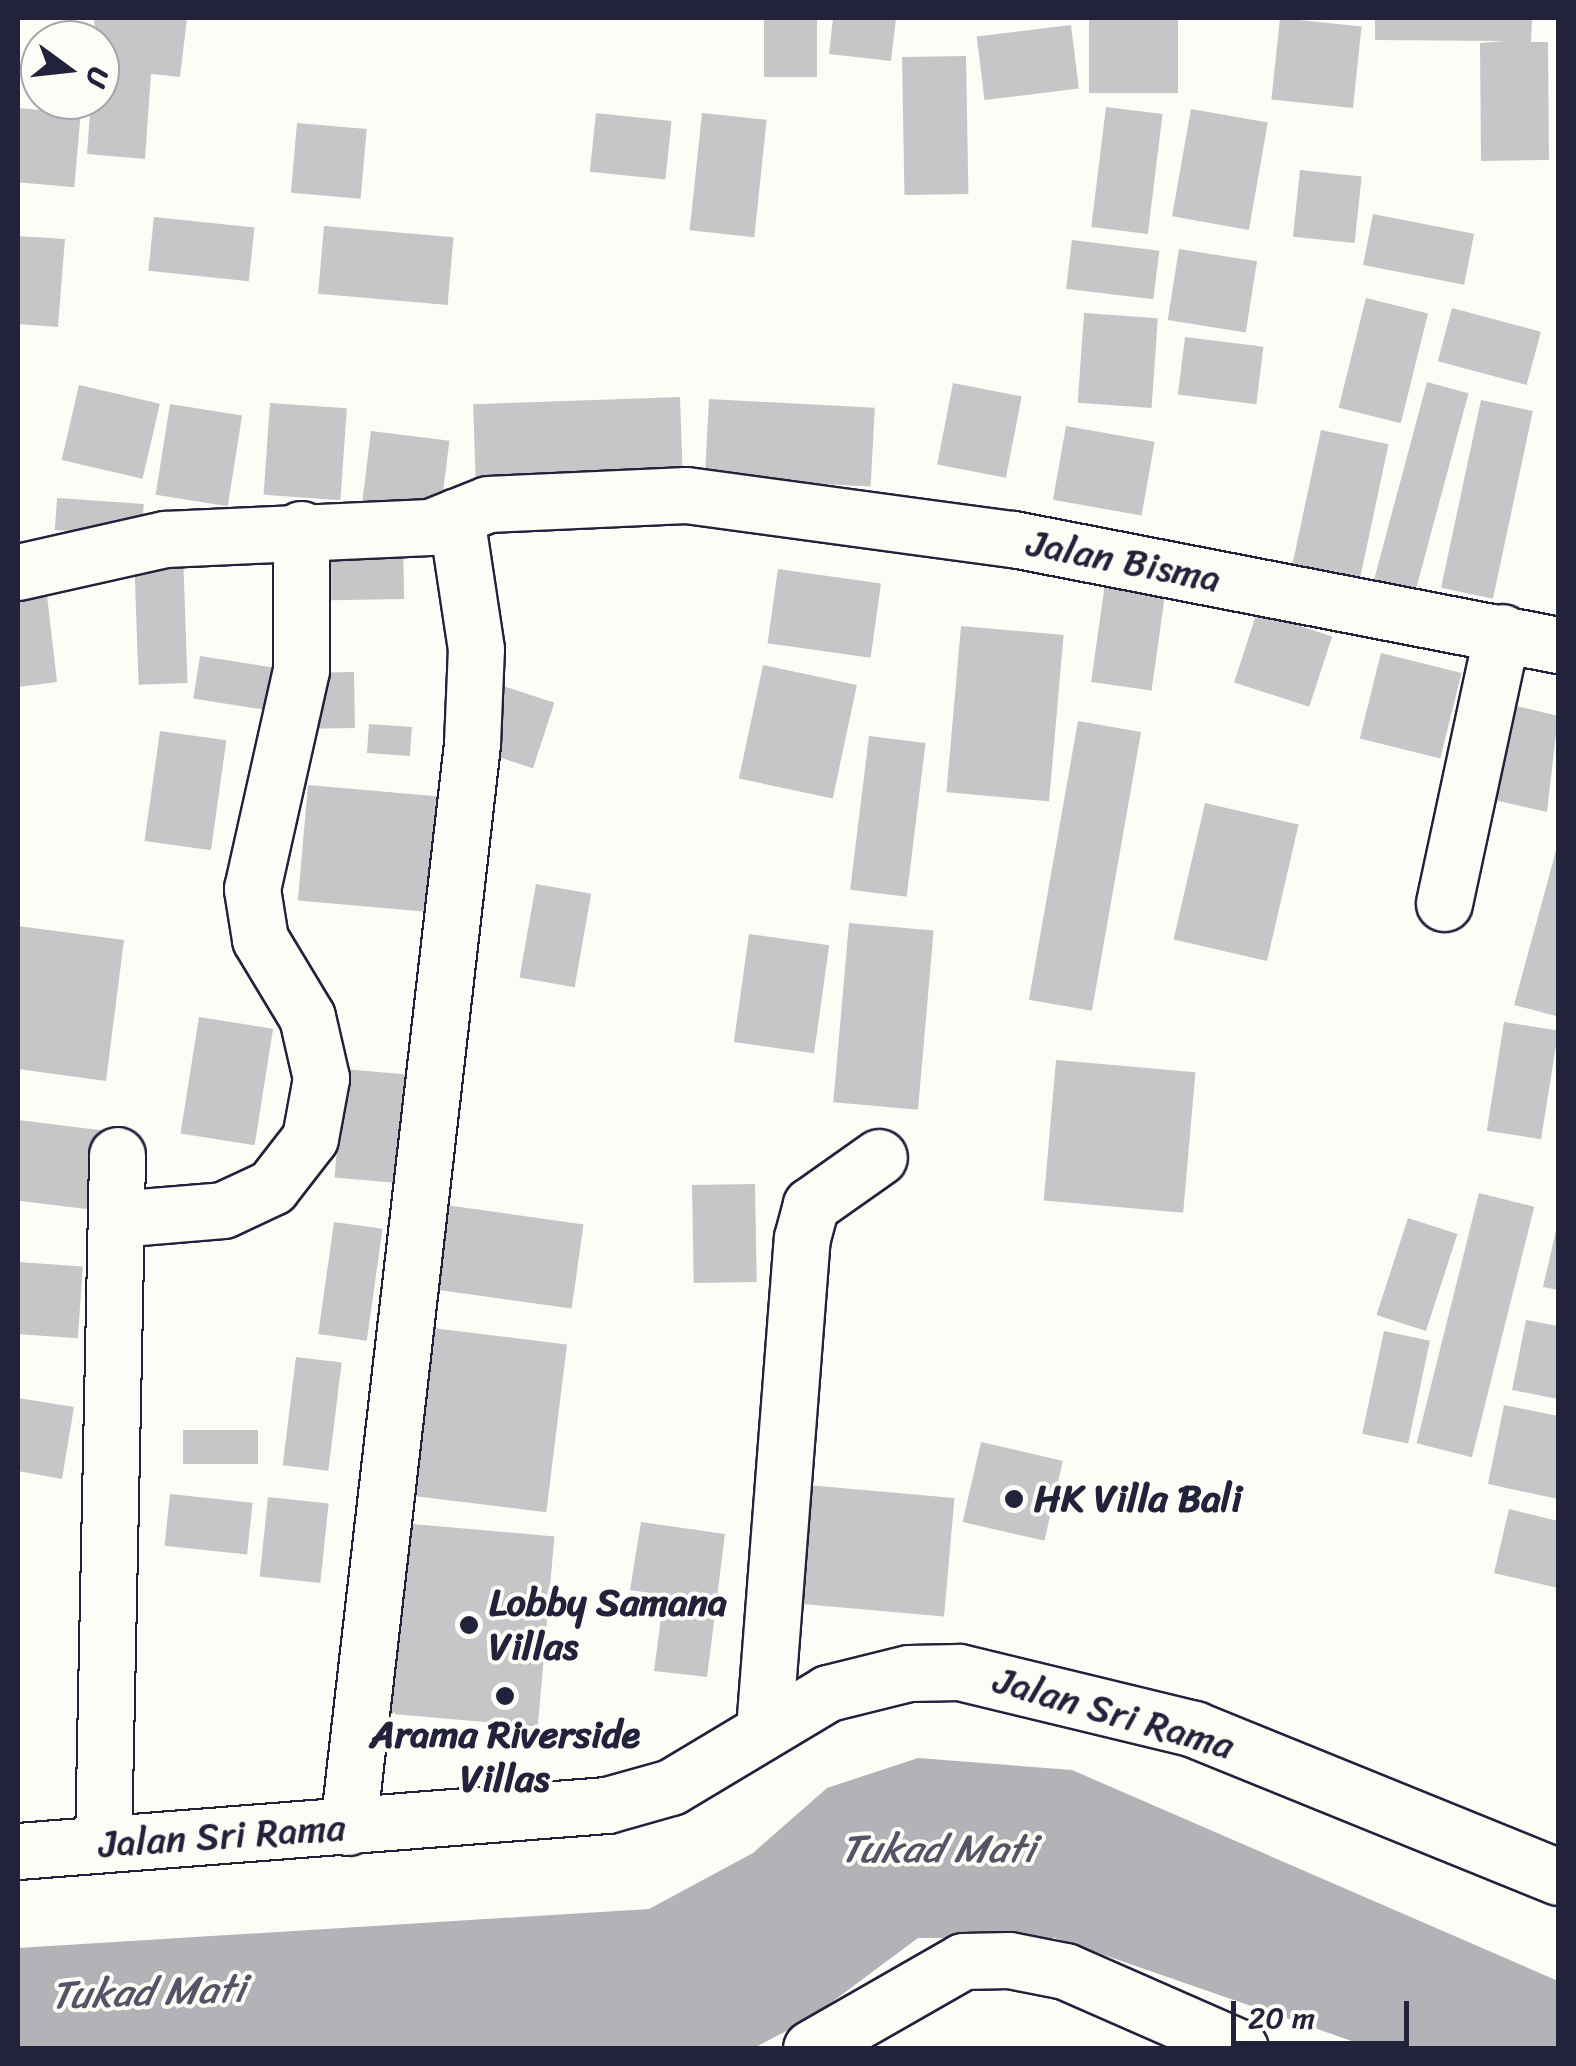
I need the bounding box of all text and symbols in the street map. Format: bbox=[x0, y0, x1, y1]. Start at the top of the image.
north arrow bbox=[20, 20, 120, 120]
text: U bbox=[71, 62, 124, 93]
street label: Jalan Bisma bbox=[1023, 520, 1225, 602]
place label: HK Villa Bali bbox=[1034, 1476, 1242, 1522]
marker: HK Villa Bali bbox=[1003, 1488, 1025, 1510]
place label: Lobby Samana Villas bbox=[489, 1580, 727, 1670]
marker: Lobby Samana Villas bbox=[458, 1614, 480, 1636]
street label: Jalan Sri Rama bbox=[989, 1657, 1239, 1769]
marker: Arama Riverside Villas bbox=[494, 1685, 516, 1707]
place label: Arama Riverside Villas bbox=[370, 1712, 640, 1802]
street label: Jalan Sri Rama bbox=[97, 1805, 347, 1867]
water label: Tukad Mati bbox=[841, 1825, 1035, 1873]
water label: Tukad Mati bbox=[50, 1965, 246, 2019]
scale bar bbox=[1236, 1981, 1414, 2043]
text: 20 m bbox=[1248, 1991, 1315, 2045]

